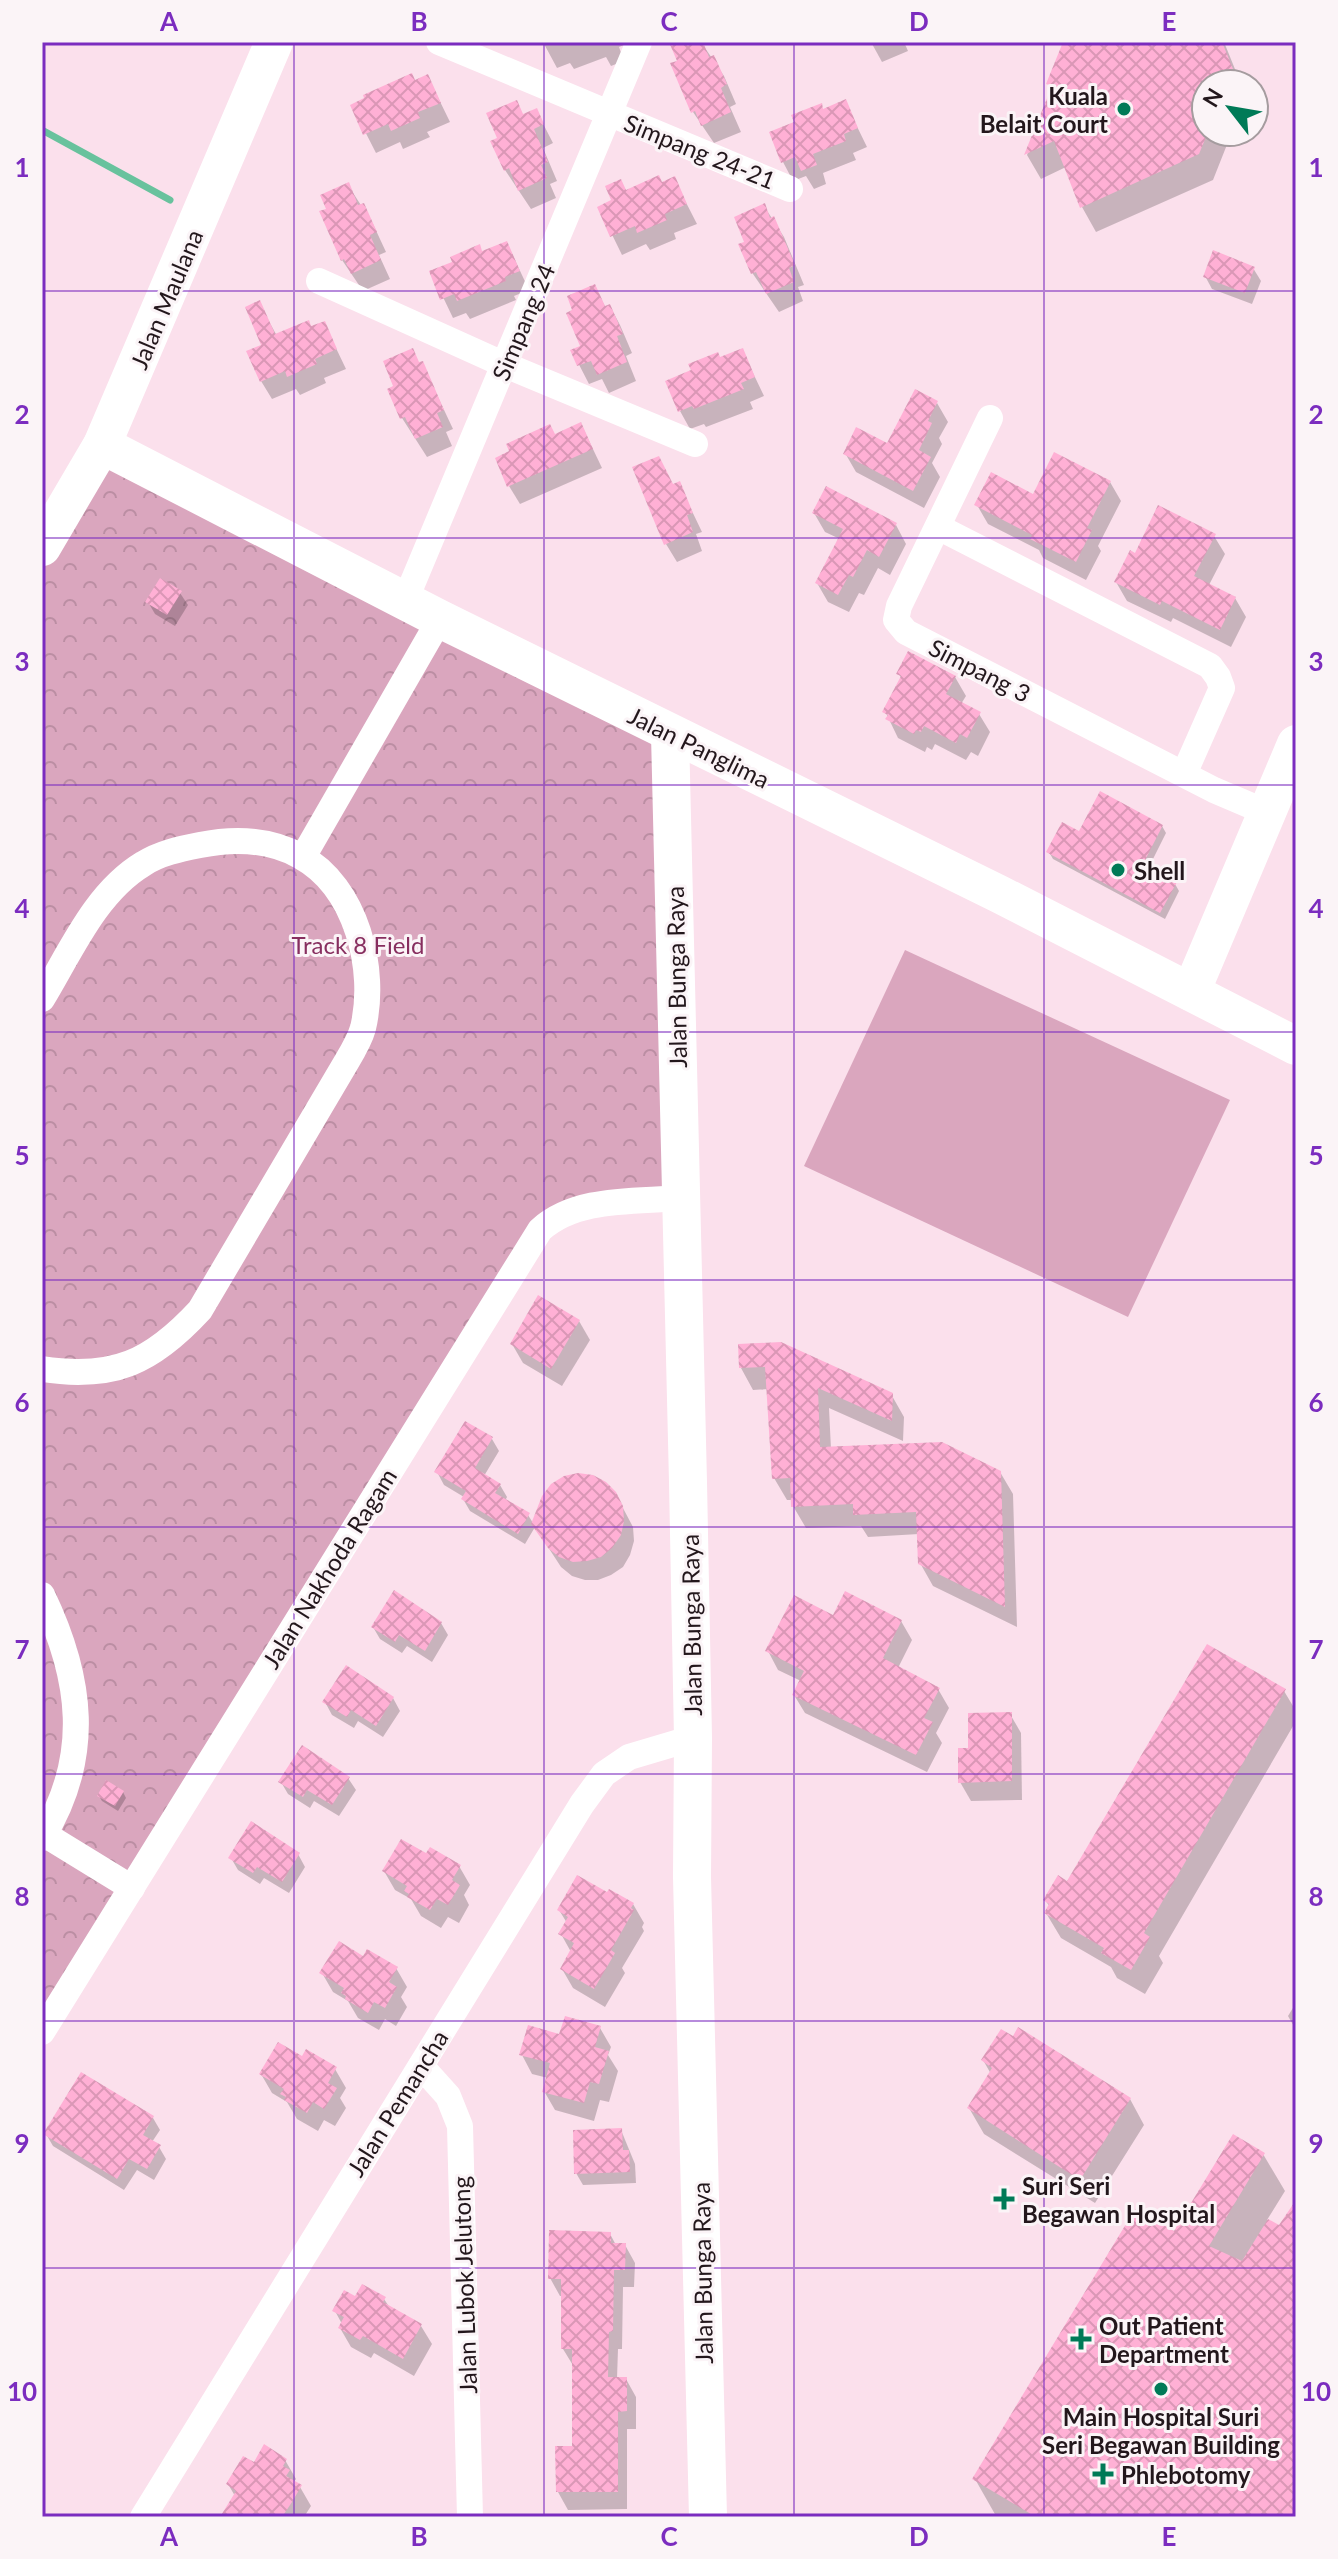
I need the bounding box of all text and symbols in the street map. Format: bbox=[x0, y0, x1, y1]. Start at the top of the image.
text: A bbox=[159, 5, 179, 37]
text: B bbox=[410, 5, 428, 37]
text: C bbox=[660, 5, 678, 37]
text: D bbox=[909, 5, 929, 37]
text: E bbox=[1162, 5, 1176, 37]
north arrow bbox=[1190, 68, 1270, 148]
place label: Kuala Belait Court bbox=[980, 81, 1108, 138]
text: N bbox=[1196, 83, 1228, 112]
marker: Kuala Belait Court bbox=[1115, 100, 1133, 118]
street label: Simpang 24-21 bbox=[620, 108, 780, 194]
text: 1 bbox=[14, 151, 30, 183]
text: 1 bbox=[1308, 151, 1324, 183]
street label: Jalan Maulana bbox=[124, 225, 208, 373]
street label: Simpang 24 bbox=[485, 259, 561, 385]
text: 2 bbox=[14, 398, 30, 430]
text: 2 bbox=[1308, 398, 1324, 430]
street label: Simpang 3 bbox=[925, 632, 1035, 708]
text: 3 bbox=[14, 645, 30, 677]
text: 3 bbox=[1308, 645, 1324, 677]
street label: Jalan Panglima bbox=[624, 700, 774, 794]
place label: Shell bbox=[1134, 856, 1185, 885]
marker: Shell bbox=[1109, 861, 1127, 879]
street label: Jalan Bunga Raya bbox=[660, 886, 692, 1068]
text: 4 bbox=[14, 892, 30, 924]
text: 4 bbox=[1308, 892, 1324, 924]
park label: Track 8 Field bbox=[292, 930, 424, 959]
text: 5 bbox=[14, 1139, 30, 1171]
text: 5 bbox=[1308, 1139, 1324, 1171]
text: 6 bbox=[14, 1386, 30, 1418]
text: 6 bbox=[1308, 1386, 1324, 1418]
street label: Jalan Nakhoda Ragam bbox=[256, 1463, 402, 1673]
street label: Jalan Bunga Raya bbox=[675, 1534, 707, 1716]
text: 7 bbox=[14, 1633, 30, 1665]
text: 7 bbox=[1308, 1633, 1324, 1665]
text: 8 bbox=[14, 1880, 30, 1912]
text: 8 bbox=[1308, 1880, 1324, 1912]
street label: Jalan Pemancha bbox=[340, 2024, 454, 2182]
text: 9 bbox=[14, 2127, 30, 2159]
text: 9 bbox=[1308, 2127, 1324, 2159]
place label: Suri Seri Begawan Hospital bbox=[1022, 2171, 1215, 2228]
street label: Jalan Lubok Jelutong bbox=[446, 2176, 482, 2394]
street label: Jalan Bunga Raya bbox=[686, 2182, 718, 2364]
marker: Suri Seri Begawan Hospital bbox=[993, 2188, 1015, 2210]
place label: Out Patient Department bbox=[1099, 2311, 1229, 2368]
marker: Out Patient Department bbox=[1070, 2328, 1092, 2350]
text: 10 bbox=[7, 2375, 37, 2407]
text: 10 bbox=[1301, 2375, 1331, 2407]
marker: Main Hospital Suri Seri Begawan Building bbox=[1152, 2380, 1170, 2398]
place label: Main Hospital Suri Seri Begawan Building bbox=[1042, 2402, 1280, 2459]
place label: Phlebotomy bbox=[1121, 2460, 1251, 2489]
marker: Phlebotomy bbox=[1092, 2463, 1114, 2485]
text: A bbox=[159, 2520, 179, 2552]
text: B bbox=[410, 2520, 428, 2552]
text: C bbox=[660, 2520, 678, 2552]
text: D bbox=[909, 2520, 929, 2552]
text: E bbox=[1162, 2520, 1176, 2552]

